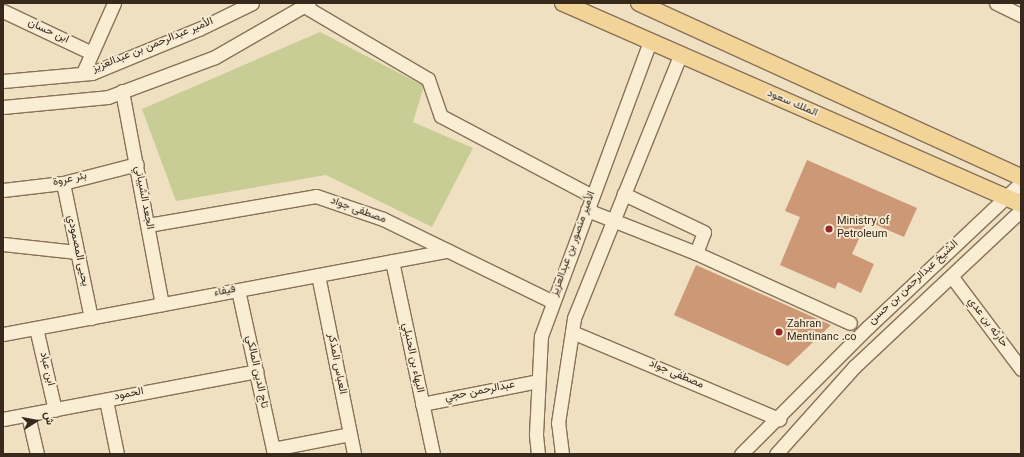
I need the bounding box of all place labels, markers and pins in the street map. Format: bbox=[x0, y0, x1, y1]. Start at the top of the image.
place label: Ministry of Petroleum bbox=[837, 216, 889, 242]
marker: Ministry of Petroleum bbox=[824, 224, 834, 234]
place label: Zahran Mentinanc .co bbox=[787, 319, 857, 345]
marker: Zahran Mentinanc .co bbox=[774, 327, 784, 337]

